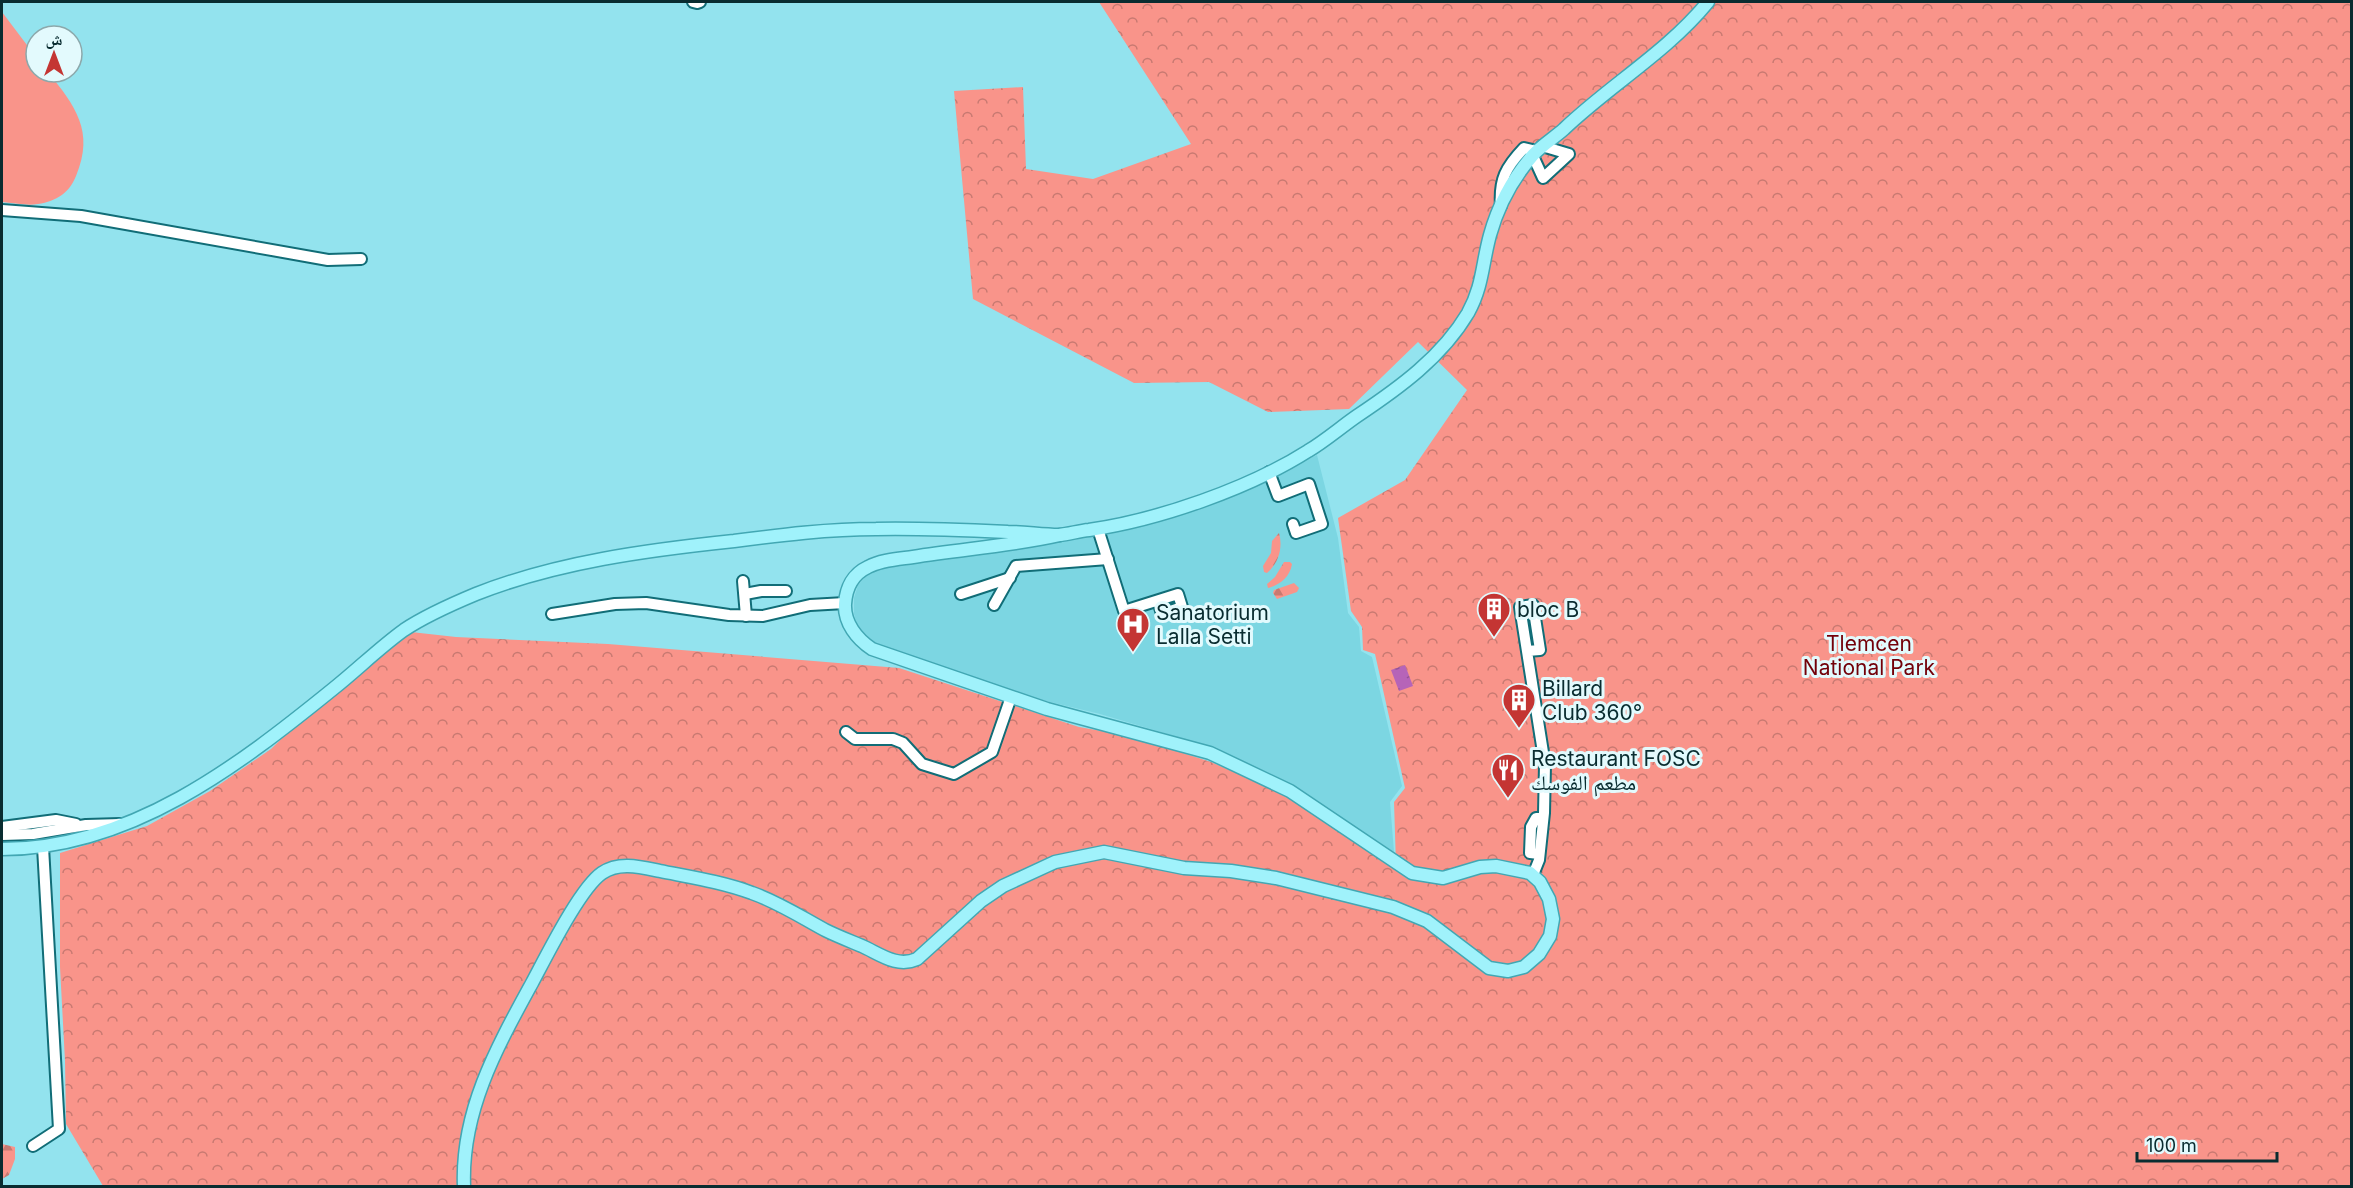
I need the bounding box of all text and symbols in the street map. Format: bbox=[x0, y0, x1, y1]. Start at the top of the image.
north arrow bbox=[24, 24, 84, 84]
text: ش bbox=[46, 29, 63, 49]
building icon: bloc B bbox=[1476, 591, 1512, 638]
place label: bloc B bbox=[1517, 597, 1579, 622]
place label: Sanatorium Lalla Setti bbox=[1156, 600, 1269, 649]
hospital icon: Sanatorium Lalla Setti bbox=[1115, 606, 1151, 653]
park label: Tlemcen National Park bbox=[1803, 631, 1936, 680]
place label: Billard Club 360° bbox=[1542, 676, 1642, 725]
building icon: Billard Club 360° bbox=[1501, 682, 1537, 729]
place label: Restaurant FOSC مطعم الفوسك bbox=[1531, 746, 1701, 797]
restaurant icon: Restaurant FOSC مطعم الفوسك bbox=[1490, 752, 1526, 799]
scale bar bbox=[2137, 1125, 2276, 1163]
text: 100 m bbox=[2146, 1135, 2197, 1156]

